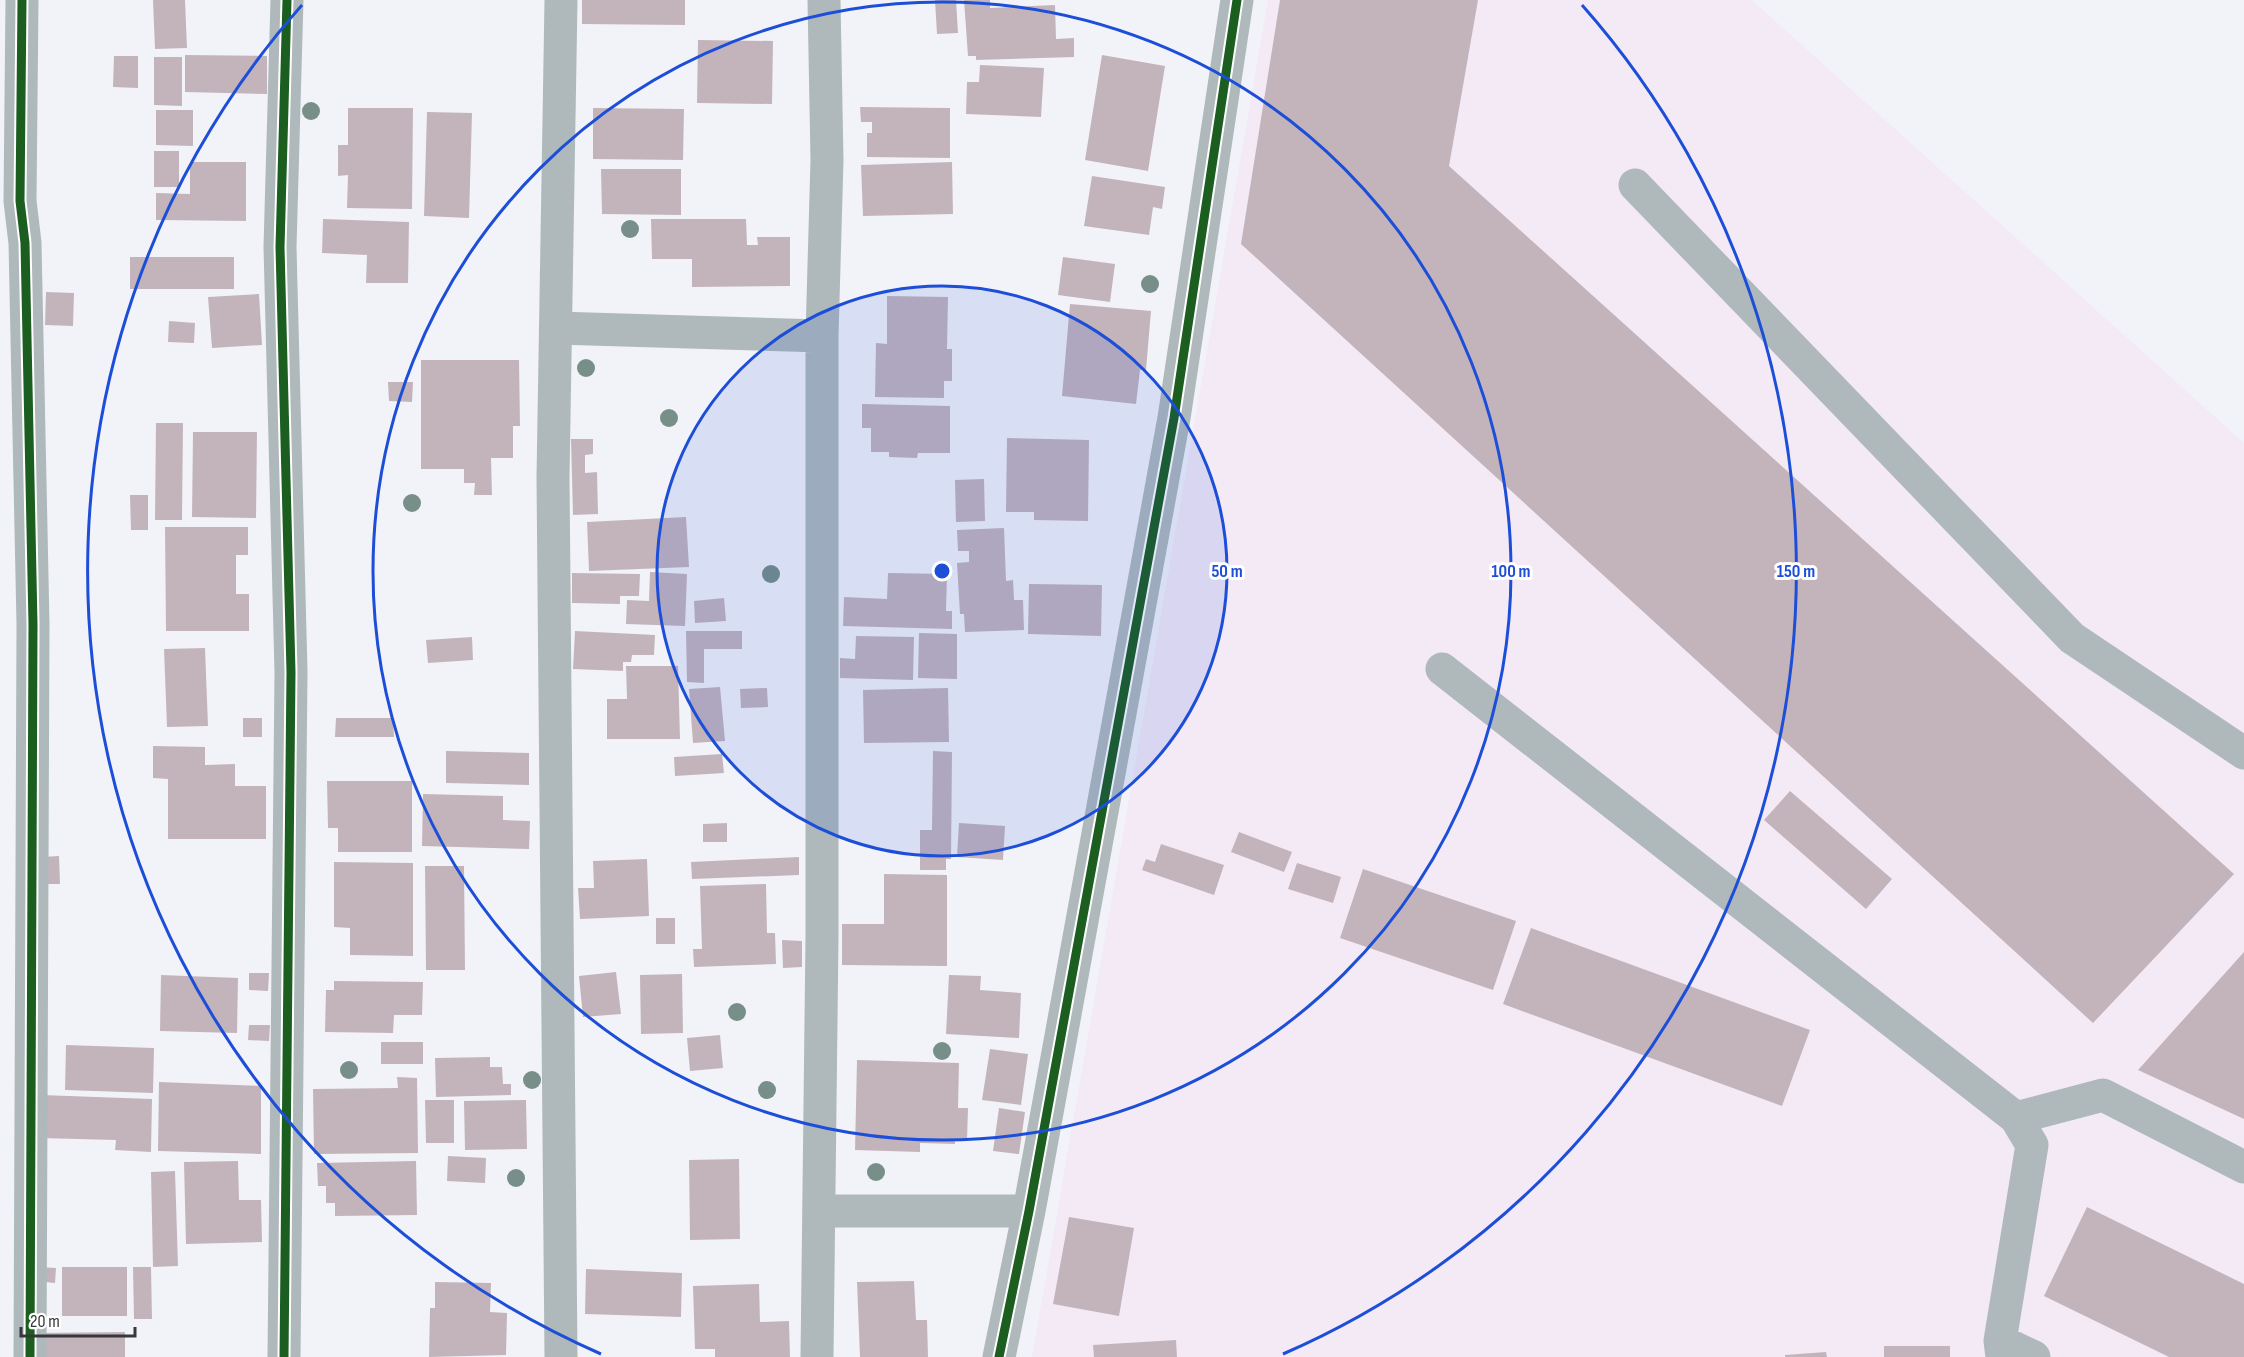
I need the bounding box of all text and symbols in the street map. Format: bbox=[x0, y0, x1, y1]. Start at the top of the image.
centre of rings bbox=[932, 561, 952, 581]
text: 50 m bbox=[1211, 561, 1243, 582]
text: 100 m bbox=[1492, 561, 1531, 582]
text: 150 m bbox=[1777, 561, 1815, 582]
scale bar bbox=[21, 1300, 135, 1338]
text: 20 m bbox=[30, 1311, 60, 1332]

